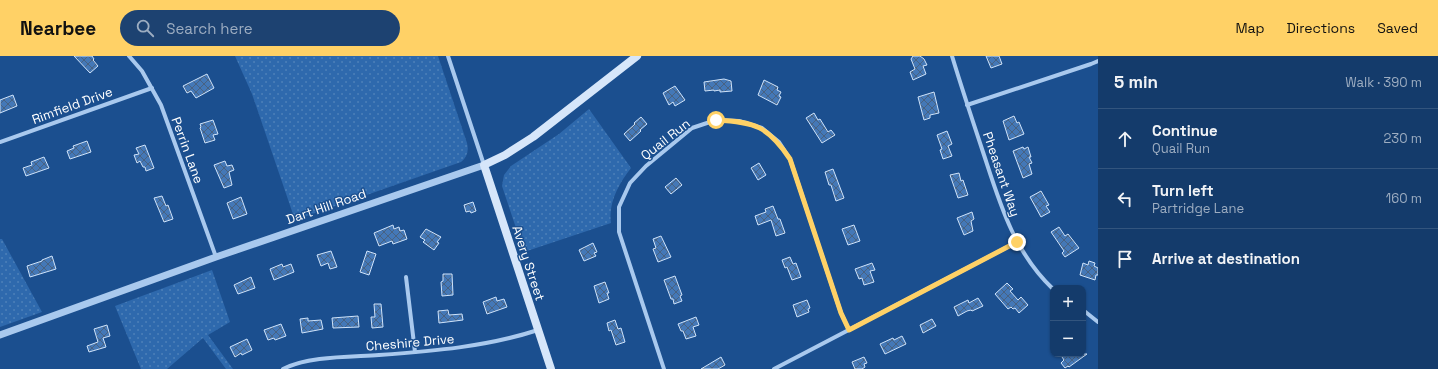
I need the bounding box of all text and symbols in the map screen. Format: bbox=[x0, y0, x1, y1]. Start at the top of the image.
search box bbox=[120, 10, 400, 46]
text: Nearbee bbox=[20, 16, 96, 41]
icon: search bbox=[134, 17, 156, 39]
text: Search here bbox=[166, 19, 253, 38]
text: Map bbox=[1235, 19, 1265, 37]
text: Directions bbox=[1287, 19, 1355, 37]
text: Saved bbox=[1377, 19, 1418, 37]
text: 5 min bbox=[1114, 71, 1158, 93]
text: Walk · 390 m bbox=[1345, 74, 1422, 91]
street label: Rimfield Drive bbox=[29, 83, 115, 128]
route start bbox=[707, 111, 725, 129]
street label: Perrin Lane bbox=[168, 114, 207, 186]
street label: Quail Run bbox=[637, 115, 693, 164]
text: Continue bbox=[1152, 121, 1218, 140]
icon: ahead bbox=[1114, 128, 1136, 150]
street label: Pheasant Way bbox=[979, 129, 1024, 219]
text: 230 m bbox=[1384, 130, 1422, 147]
text: Quail Run bbox=[1152, 140, 1210, 157]
text: Turn left bbox=[1152, 181, 1214, 200]
street label: Dart Hill Road bbox=[284, 185, 368, 228]
icon: left bbox=[1114, 188, 1136, 210]
text: 160 m bbox=[1386, 190, 1422, 207]
text: Partridge Lane bbox=[1152, 200, 1244, 217]
street label: Avery Street bbox=[508, 223, 549, 303]
route end bbox=[1008, 233, 1026, 251]
icon: arrive bbox=[1114, 248, 1136, 270]
text: Arrive at destination bbox=[1152, 249, 1300, 268]
map controls bbox=[1050, 285, 1086, 357]
button: + bbox=[1050, 285, 1086, 321]
button: − bbox=[1050, 321, 1086, 357]
street label: Cheshire Drive bbox=[365, 330, 455, 355]

